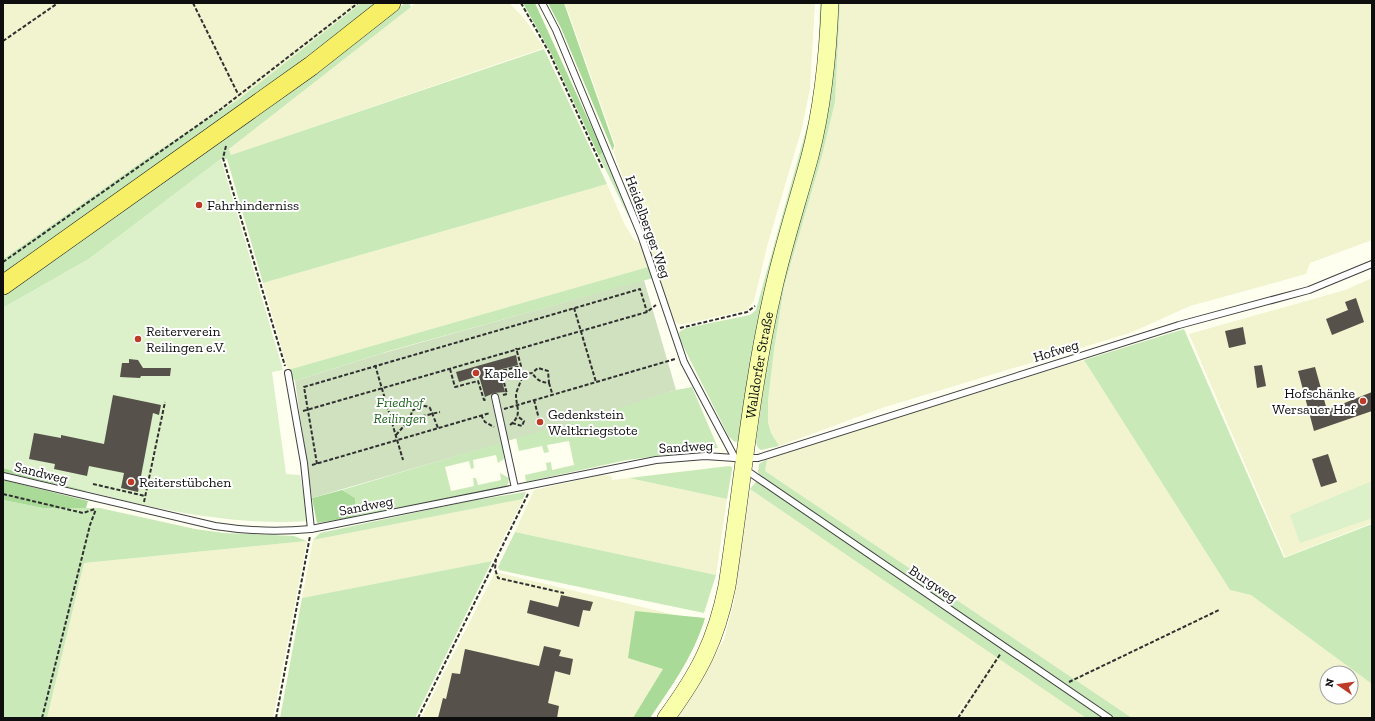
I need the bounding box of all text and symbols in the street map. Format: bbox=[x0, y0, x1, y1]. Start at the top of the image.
street label: Heidelberger Weg bbox=[622, 173, 675, 281]
place label: Fahrhinderniss bbox=[207, 197, 299, 214]
marker: Fahrhinderniss bbox=[194, 200, 204, 210]
street label: Walldorfer Straße bbox=[742, 310, 777, 420]
place label: Reiterverein Reilingen e.V. bbox=[146, 323, 226, 356]
marker: Reiterverein Reilingen e.V. bbox=[133, 334, 143, 344]
street label: Hofweg bbox=[1031, 336, 1081, 366]
place label: Kapelle bbox=[484, 365, 528, 382]
marker: Kapelle bbox=[471, 368, 481, 378]
place label: Hofschänke Wersauer Hof bbox=[1272, 385, 1357, 418]
park label: Friedhof Reilingen bbox=[374, 394, 426, 427]
marker: Hofschänke Wersauer Hof bbox=[1358, 396, 1368, 406]
place label: Gedenkstein Weltkriegstote bbox=[548, 406, 638, 439]
marker: Gedenkstein Weltkriegstote bbox=[535, 417, 545, 427]
street label: Sandweg bbox=[658, 437, 714, 457]
street label: Sandweg bbox=[12, 458, 70, 488]
place label: Reiterstübchen bbox=[139, 474, 231, 491]
marker: Reiterstübchen bbox=[126, 477, 136, 487]
street label: Sandweg bbox=[338, 492, 395, 520]
street label: Burgweg bbox=[906, 562, 961, 607]
north arrow bbox=[1319, 665, 1359, 705]
text: N bbox=[1322, 677, 1337, 688]

